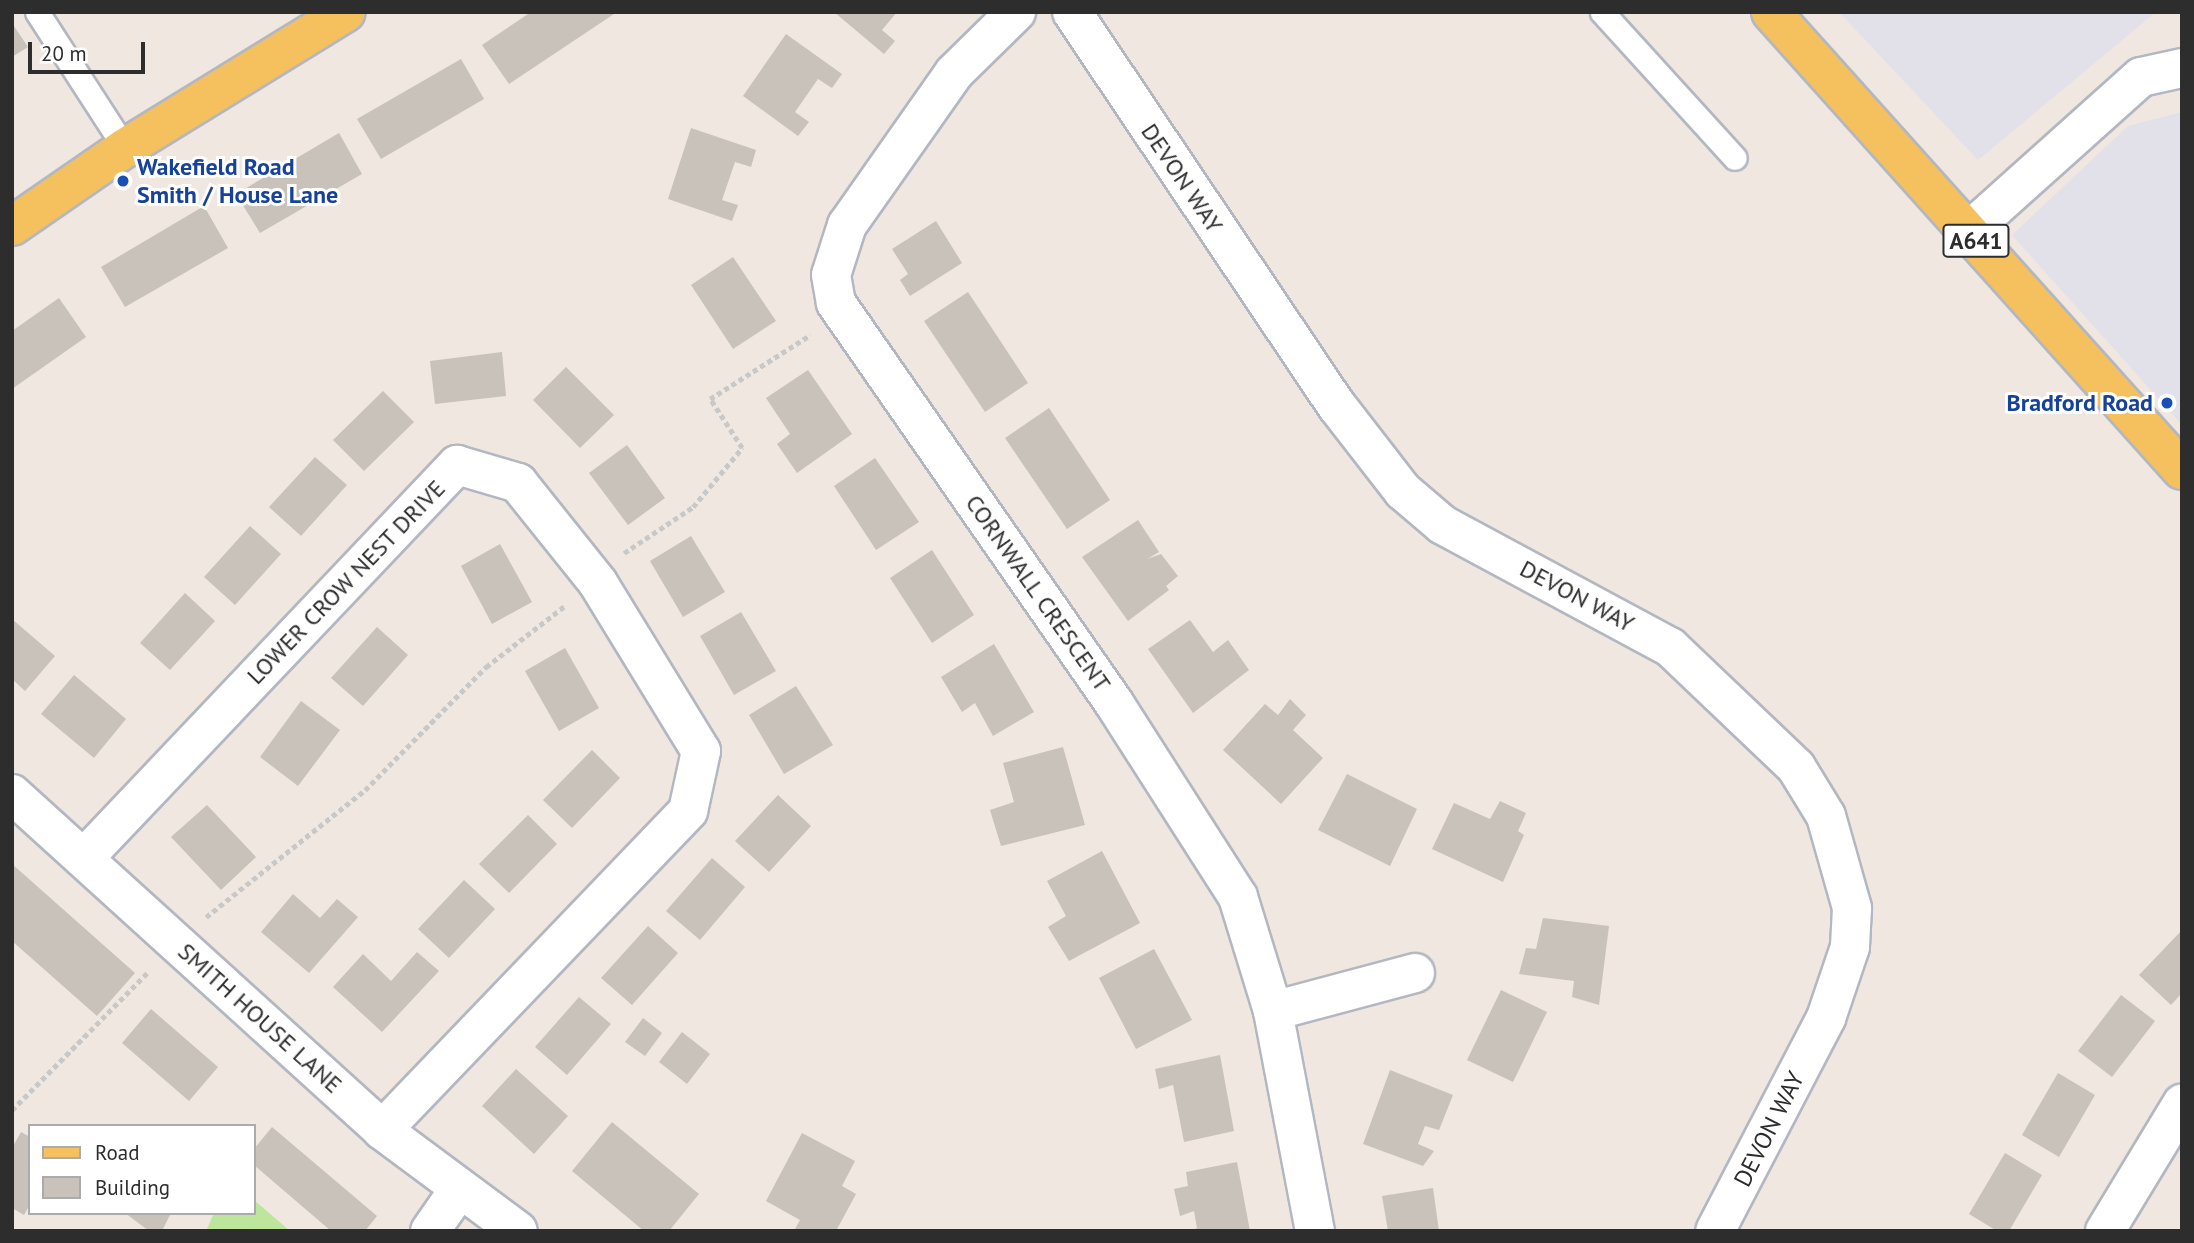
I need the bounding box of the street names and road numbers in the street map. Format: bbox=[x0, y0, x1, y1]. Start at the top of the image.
street label: DEVON WAY bbox=[1135, 118, 1229, 238]
road number: A641 bbox=[1941, 222, 2011, 260]
street label: LOWER CROW NEST DRIVE bbox=[240, 473, 452, 691]
street label: CORNWALL CRESCENT bbox=[959, 489, 1117, 697]
street label: DEVON WAY bbox=[1515, 554, 1639, 638]
street label: SMITH HOUSE LANE bbox=[172, 937, 348, 1099]
street label: DEVON WAY bbox=[1728, 1067, 1810, 1191]

